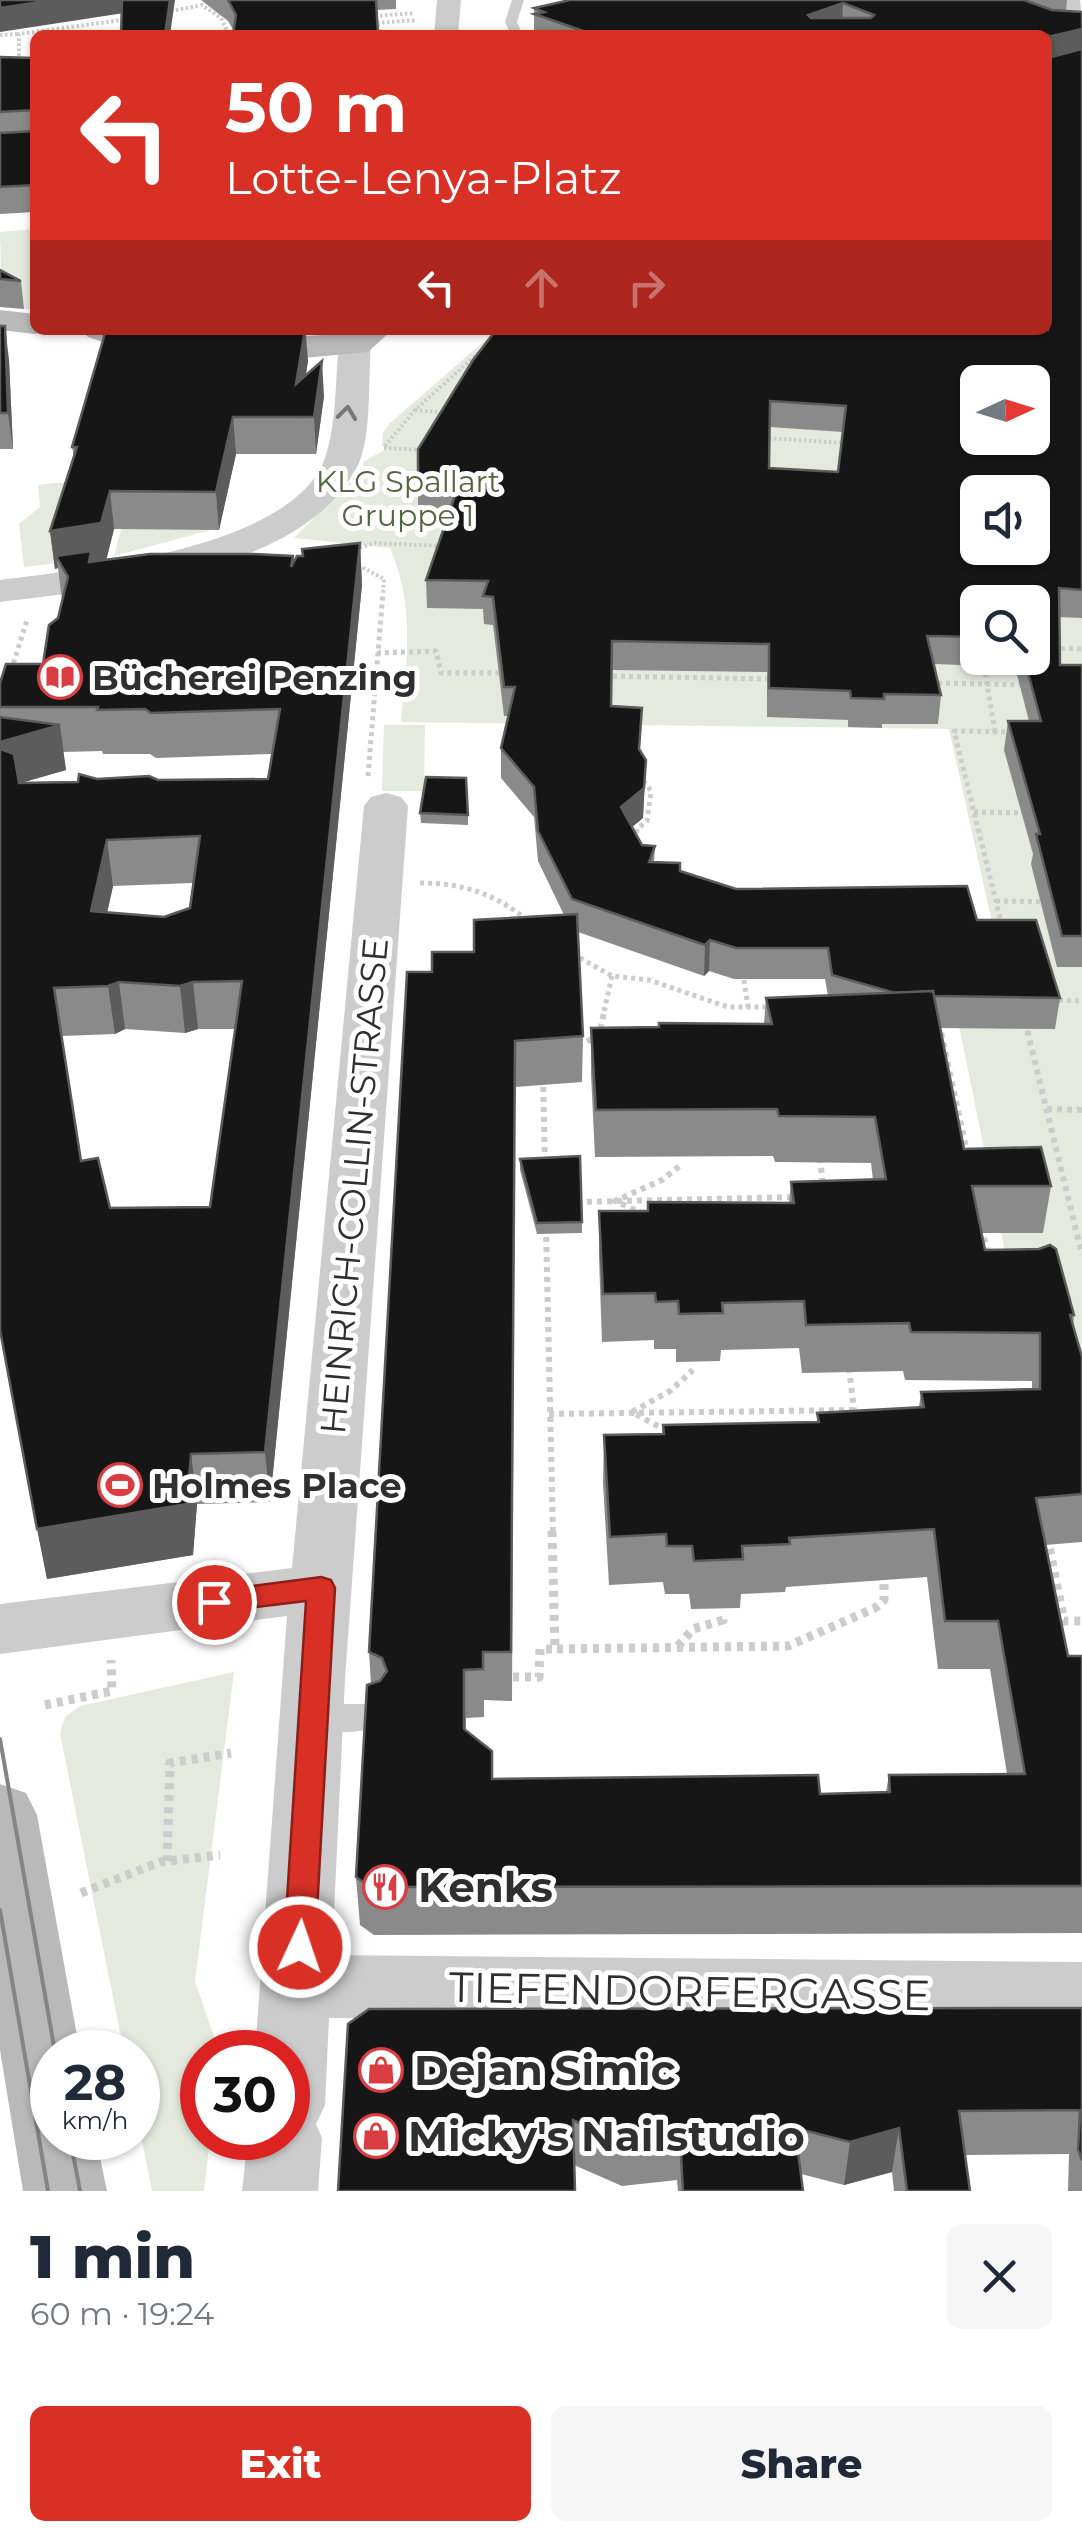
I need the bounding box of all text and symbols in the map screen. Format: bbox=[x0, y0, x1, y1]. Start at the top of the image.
text: 50 m bbox=[225, 64, 407, 150]
icon: left bbox=[60, 70, 190, 200]
text: Lotte-Lenya-Platz bbox=[225, 150, 622, 205]
icon: left bbox=[409, 260, 464, 315]
icon: ahead bbox=[514, 260, 569, 315]
icon: right bbox=[619, 260, 674, 315]
north arrow bbox=[960, 365, 1050, 455]
map controls bbox=[960, 365, 1050, 675]
one-way arrow bbox=[336, 404, 357, 420]
park label: KLG Spallart Gruppe 1 bbox=[316, 463, 500, 534]
button: sound bbox=[960, 475, 1050, 565]
button: search bbox=[960, 585, 1050, 675]
library icon: Bücherei Penzing bbox=[37, 654, 83, 700]
place label: Bücherei Penzing bbox=[92, 656, 417, 699]
street label: HEINRICH-COLLIN-STRASSE bbox=[311, 936, 397, 1436]
sports icon: Holmes Place bbox=[97, 1462, 143, 1508]
place label: Holmes Place bbox=[152, 1464, 402, 1507]
pin bbox=[172, 1560, 257, 1645]
icon: arrive bbox=[187, 1575, 242, 1630]
place label: Kenks bbox=[418, 1861, 553, 1913]
restaurant icon: Kenks bbox=[362, 1864, 408, 1910]
position arrow bbox=[248, 1895, 352, 1999]
street label: TIEFENDORFERGASSE bbox=[449, 1961, 931, 2021]
speed limit sign: 30 bbox=[180, 2030, 310, 2160]
place label: Dejan Simic bbox=[414, 2044, 676, 2096]
shop icon: Dejan Simic bbox=[358, 2047, 404, 2093]
text: 28 bbox=[64, 2052, 126, 2113]
text: km/h bbox=[62, 2105, 128, 2135]
place label: Micky's Nailstudio bbox=[408, 2110, 805, 2162]
shop icon: Micky's Nailstudio bbox=[353, 2113, 399, 2159]
text: 1 min bbox=[30, 2220, 195, 2293]
button: close bbox=[947, 2224, 1052, 2329]
text: 60 m · 19:24 bbox=[30, 2294, 214, 2333]
button: Exit bbox=[30, 2406, 531, 2521]
button: Share bbox=[551, 2406, 1052, 2521]

